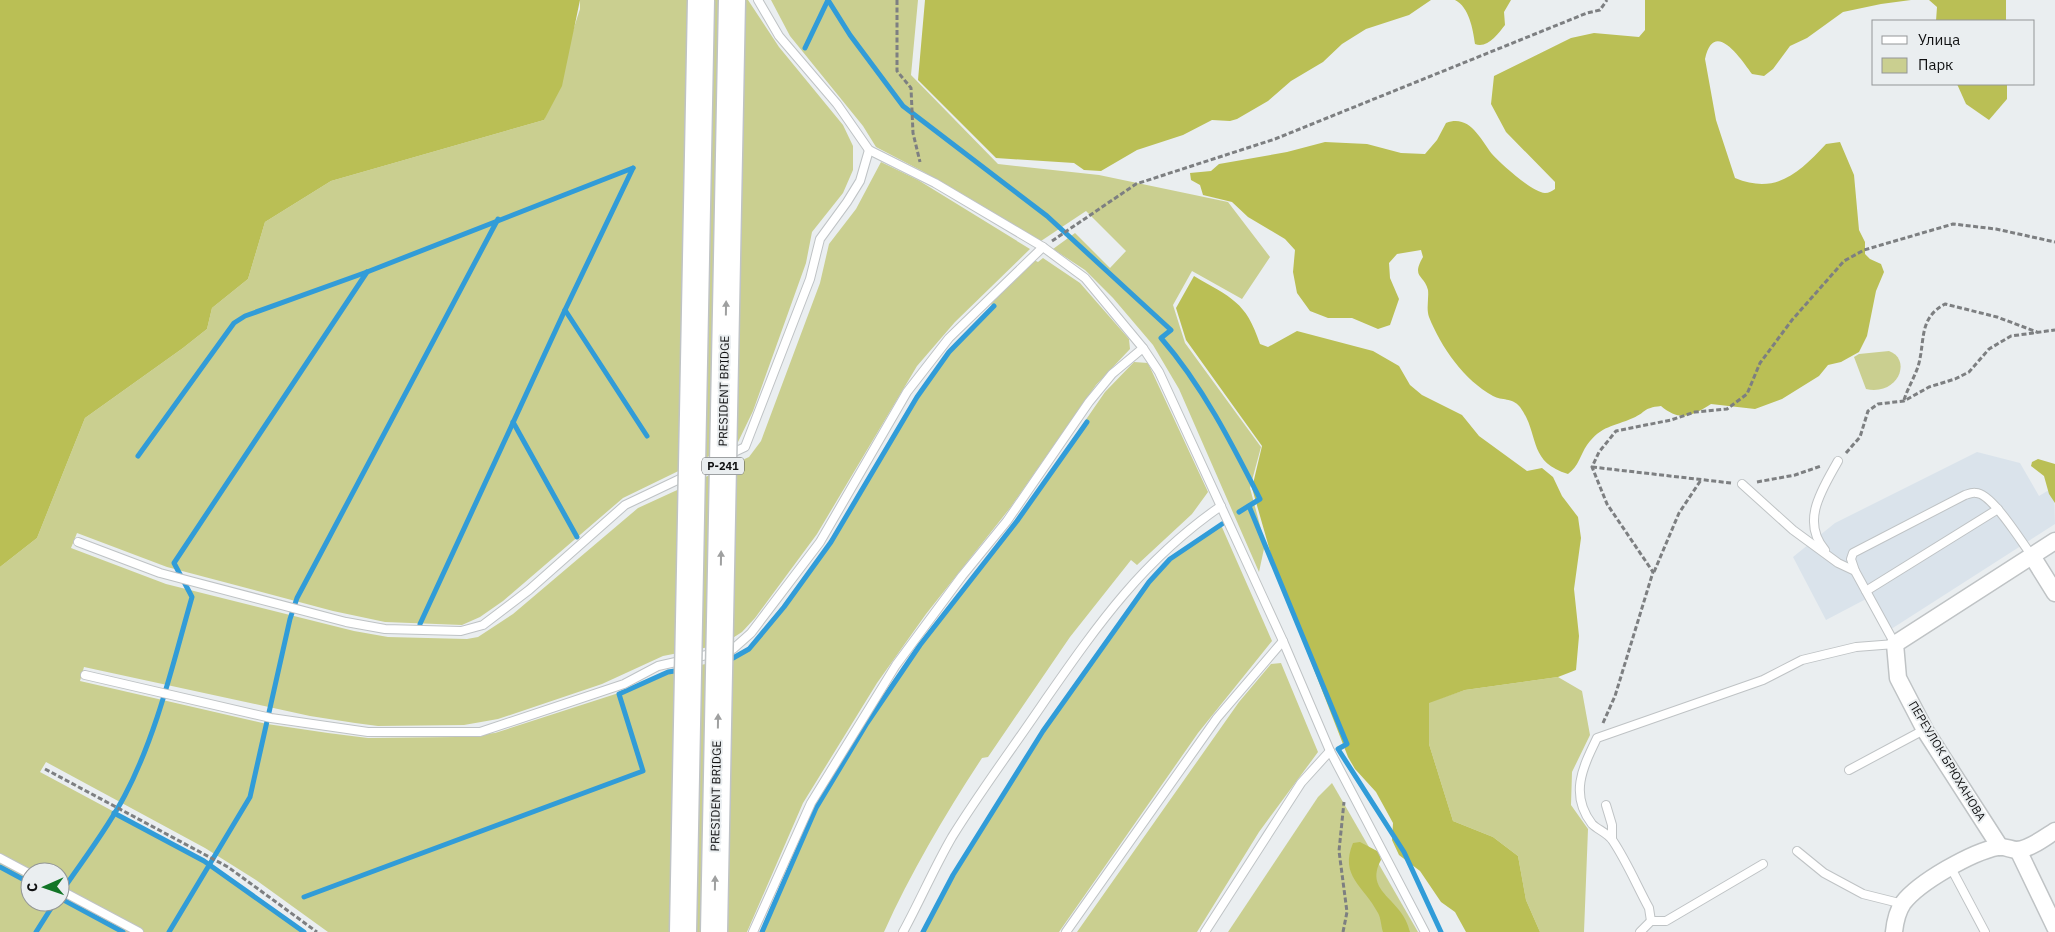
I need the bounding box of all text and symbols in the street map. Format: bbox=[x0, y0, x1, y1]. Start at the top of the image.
legend bbox=[1872, 20, 2035, 85]
text: Улица bbox=[1918, 30, 1960, 49]
text: Парк bbox=[1918, 55, 1953, 74]
one-way arrow bbox=[722, 300, 730, 316]
street label: PRESIDENT BRIDGE bbox=[715, 336, 732, 446]
road number: Р-241 bbox=[702, 458, 744, 474]
one-way arrow bbox=[717, 550, 725, 566]
street label: ПЕРЕУЛОК БРЮХАНОВА bbox=[1906, 698, 1989, 824]
one-way arrow bbox=[714, 713, 722, 729]
street label: PRESIDENT BRIDGE bbox=[707, 741, 724, 851]
north arrow bbox=[20, 862, 70, 912]
one-way arrow bbox=[711, 875, 719, 891]
text: С bbox=[23, 883, 41, 892]

